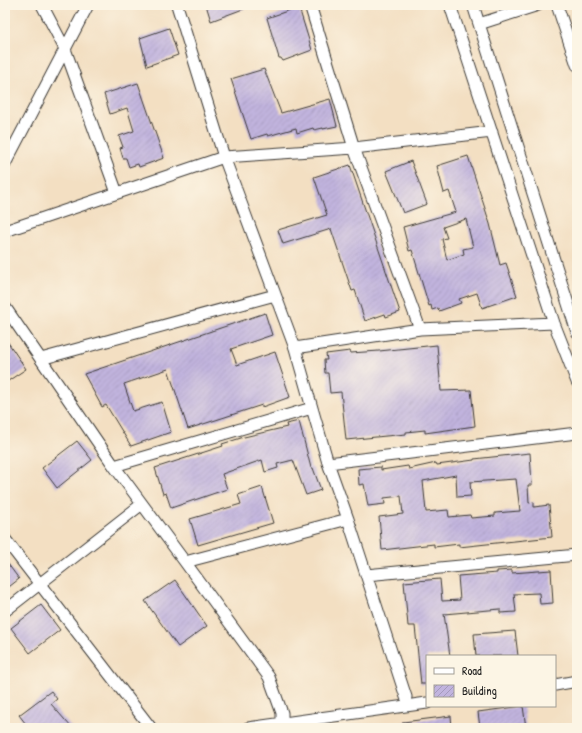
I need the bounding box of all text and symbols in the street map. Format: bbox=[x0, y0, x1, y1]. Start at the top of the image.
legend bbox=[426, 655, 556, 707]
text: Road bbox=[462, 662, 482, 679]
text: Building bbox=[462, 682, 497, 699]

